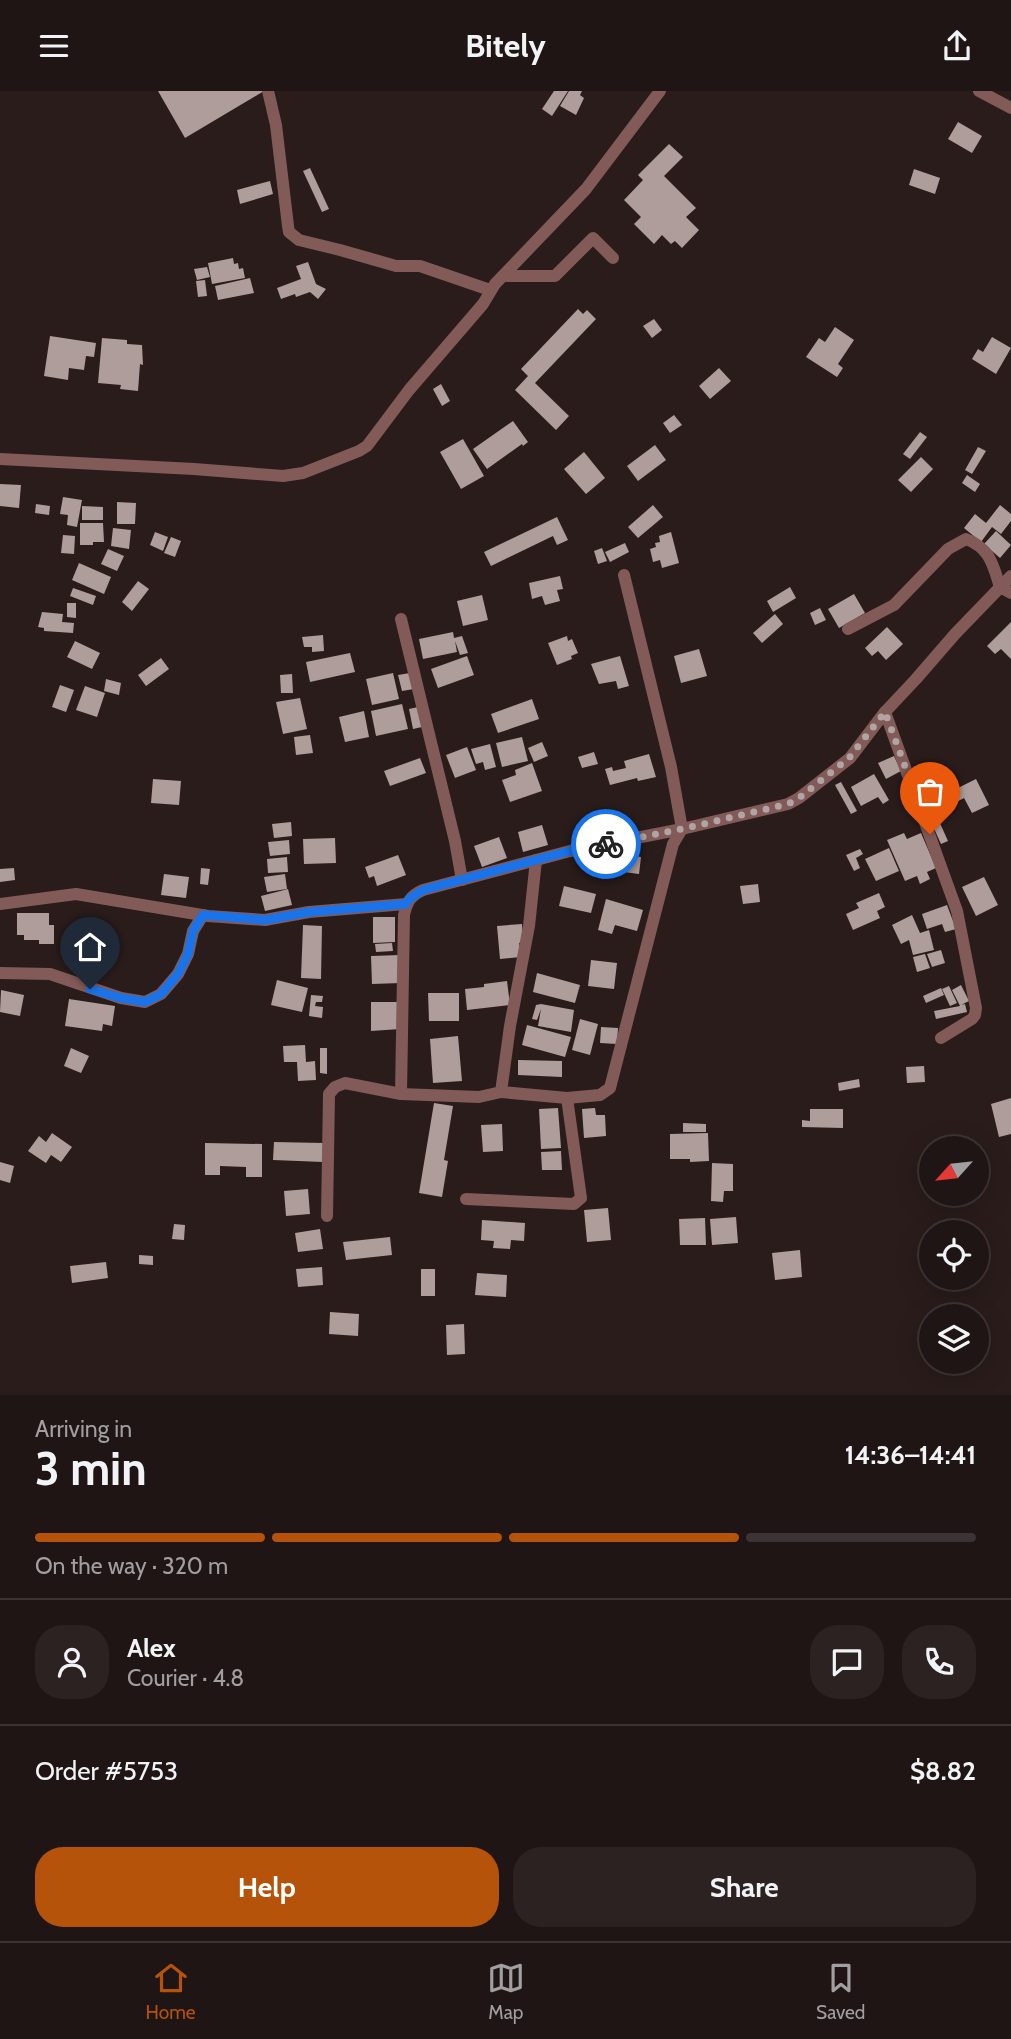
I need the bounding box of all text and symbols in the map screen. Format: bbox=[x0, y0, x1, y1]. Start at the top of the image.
text: Bitely bbox=[465, 26, 546, 65]
icon: menu bbox=[35, 27, 73, 65]
icon: share bbox=[938, 27, 976, 65]
pin bbox=[900, 762, 960, 834]
icon: bag bbox=[911, 773, 949, 811]
courier bbox=[571, 809, 641, 879]
icon: bike bbox=[587, 825, 625, 863]
pin bbox=[60, 917, 120, 989]
icon: home bbox=[71, 928, 109, 966]
north arrow bbox=[919, 1136, 989, 1206]
map controls bbox=[919, 1136, 989, 1374]
button: locate bbox=[919, 1220, 989, 1290]
button: layers bbox=[919, 1304, 989, 1374]
text: Arriving in bbox=[35, 1415, 132, 1443]
text: 14:36–14:41 bbox=[845, 1439, 976, 1471]
text: 3 min bbox=[35, 1441, 147, 1497]
text: On the way · 320 m bbox=[35, 1552, 228, 1580]
button: person bbox=[35, 1625, 109, 1699]
button: chat bbox=[810, 1625, 884, 1699]
button: phone bbox=[902, 1625, 976, 1699]
text: Alex bbox=[127, 1632, 176, 1664]
text: Courier · 4.8 bbox=[127, 1664, 244, 1692]
text: Order #5753 bbox=[35, 1755, 178, 1787]
text: $8.82 bbox=[910, 1755, 976, 1787]
button: Help bbox=[35, 1847, 499, 1927]
button: Share bbox=[513, 1847, 976, 1927]
tab: Home bbox=[146, 1959, 196, 2024]
tab: Map bbox=[487, 1959, 525, 2024]
tab: Saved bbox=[816, 1959, 865, 2024]

